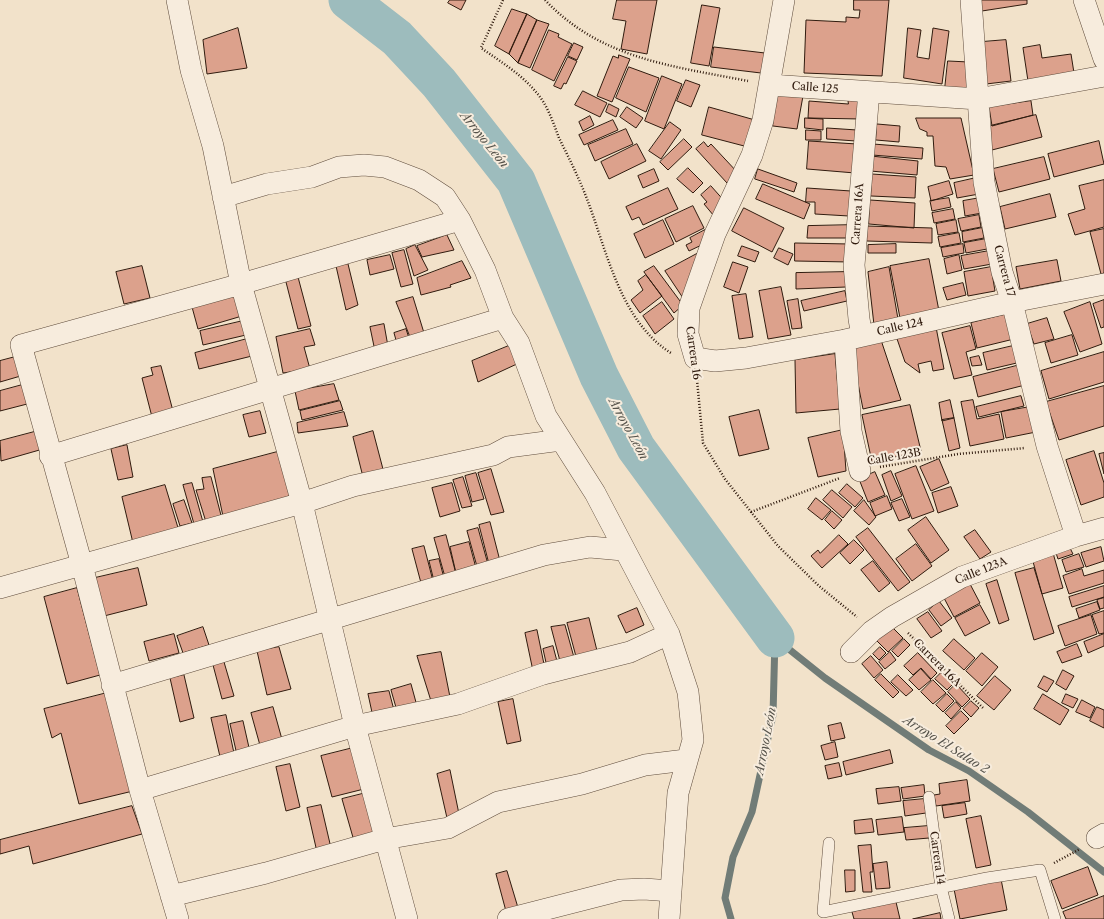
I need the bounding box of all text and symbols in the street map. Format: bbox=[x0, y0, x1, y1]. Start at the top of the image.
street label: Calle 125 bbox=[791, 80, 839, 96]
water label: Arroyo León bbox=[457, 109, 511, 171]
street label: Carrera 16A bbox=[849, 183, 867, 245]
street label: Carrera 17 bbox=[991, 244, 1017, 298]
street label: Calle 124 bbox=[876, 315, 924, 339]
street label: Carrera 16 bbox=[683, 325, 703, 381]
water label: Arroyo León bbox=[605, 396, 651, 462]
street label: Calle 123B bbox=[866, 446, 922, 468]
street label: Calle 123A bbox=[953, 555, 1009, 587]
street label: Carrera 16A bbox=[910, 636, 964, 690]
water label: Arroyo León bbox=[752, 706, 780, 776]
water label: Arroyo El Salao 2 bbox=[901, 713, 991, 777]
street label: Carrera 14 bbox=[927, 830, 947, 886]

